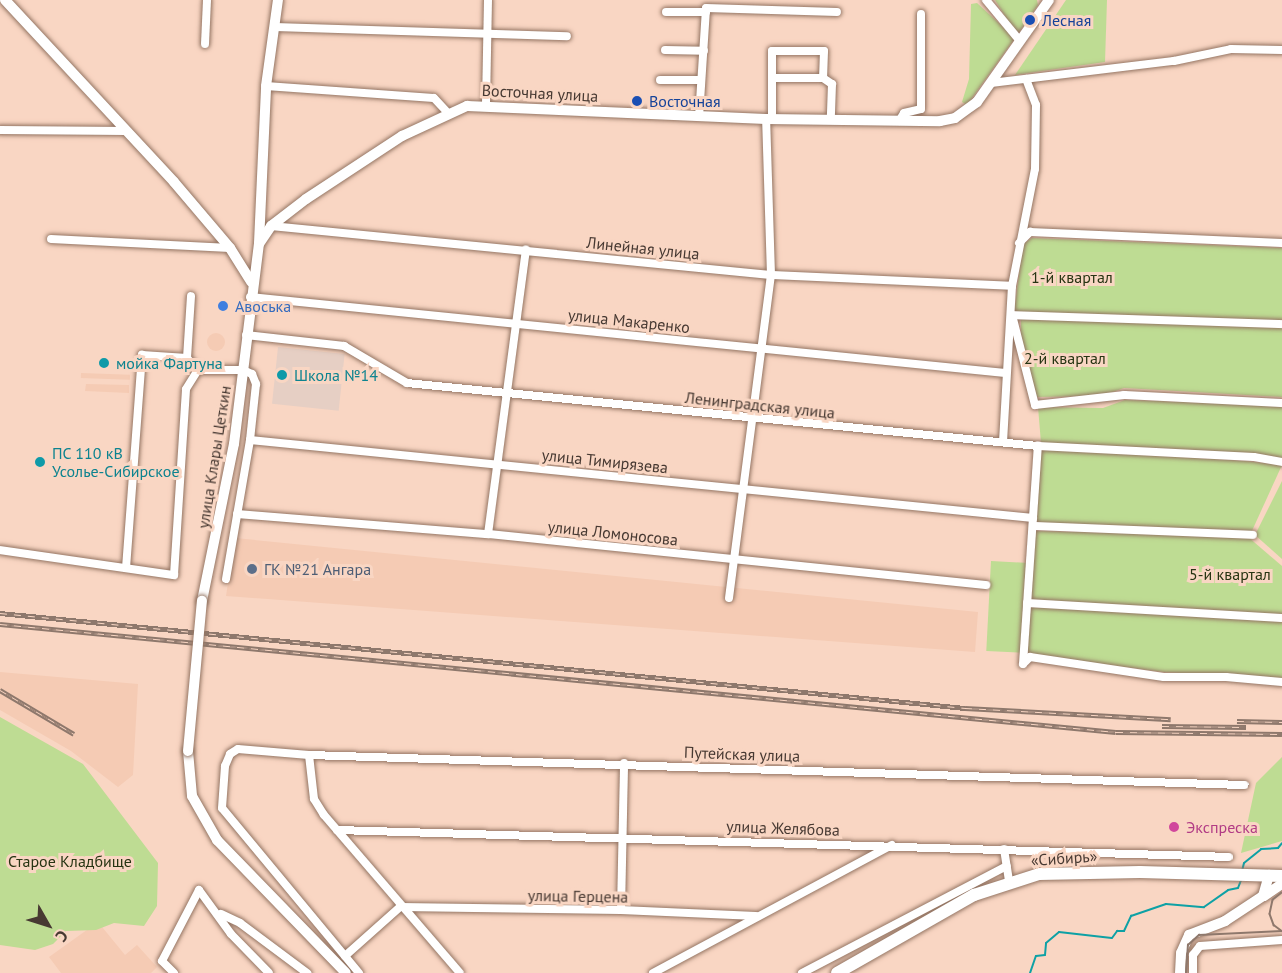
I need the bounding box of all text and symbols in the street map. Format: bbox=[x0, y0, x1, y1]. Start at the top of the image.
place label: Лесная bbox=[1042, 10, 1091, 30]
marker: Лесная bbox=[1023, 13, 1037, 27]
street label: Восточная улица bbox=[481, 80, 599, 106]
place label: Восточная bbox=[649, 91, 721, 111]
marker: Восточная bbox=[630, 94, 644, 108]
street label: Линейная улица bbox=[586, 233, 700, 263]
park label: 1-й квартал bbox=[1031, 267, 1113, 287]
place label: Авоська bbox=[235, 296, 291, 316]
marker: Авоська bbox=[216, 299, 230, 313]
street label: улица Макаренко bbox=[567, 305, 691, 337]
park label: 2-й квартал bbox=[1024, 348, 1106, 368]
place label: мойка Фартуна bbox=[116, 353, 223, 373]
marker: мойка Фартуна bbox=[97, 356, 111, 370]
place label: Школа №14 bbox=[294, 365, 378, 385]
marker: Школа №14 bbox=[275, 368, 289, 382]
street label: улица Клары Цеткин bbox=[193, 384, 235, 530]
street label: Ленинградская улица bbox=[684, 388, 836, 422]
place label: ПС 110 кВ Усолье-Сибирское bbox=[52, 443, 180, 481]
street label: улица Тимирязева bbox=[541, 445, 669, 477]
marker: ПС 110 кВ Усолье-Сибирское bbox=[33, 455, 47, 469]
street label: улица Ломоносова bbox=[547, 517, 679, 549]
place label: ГК №21 Ангара bbox=[264, 559, 372, 579]
marker: ГК №21 Ангара bbox=[245, 562, 259, 576]
park label: 5-й квартал bbox=[1189, 564, 1271, 584]
street label: Путейская улица bbox=[684, 742, 800, 766]
street label: улица Желябова bbox=[726, 816, 840, 840]
place label: Экспреска bbox=[1186, 817, 1258, 837]
marker: Экспреска bbox=[1167, 820, 1181, 834]
street label: «Сибирь» bbox=[1030, 846, 1098, 870]
park label: Старое Кладбище bbox=[8, 851, 132, 871]
street label: улица Герцена bbox=[528, 886, 628, 906]
north arrow bbox=[18, 895, 78, 955]
text: С bbox=[51, 927, 73, 946]

